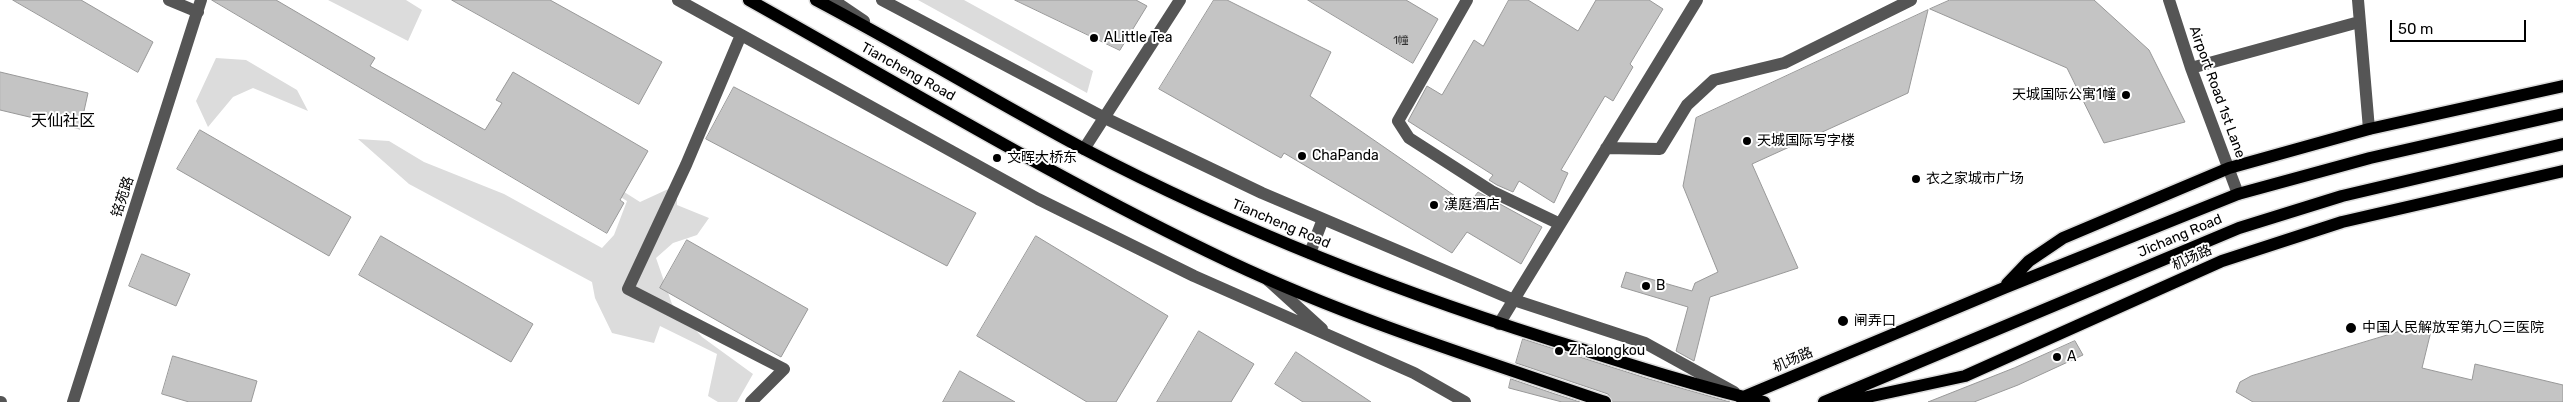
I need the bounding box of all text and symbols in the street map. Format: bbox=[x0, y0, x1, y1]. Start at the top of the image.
scale bar bbox=[2393, 10, 2529, 42]
text: 50 m bbox=[2398, 20, 2433, 38]
street label: Airport Road 1st Lane bbox=[2185, 24, 2249, 160]
place label: ALittle Tea bbox=[1104, 30, 1173, 46]
marker: ALittle Tea bbox=[1088, 32, 1100, 44]
house number: 1幢 bbox=[1393, 34, 1409, 48]
street label: Tiancheng Road bbox=[858, 39, 958, 105]
place label: 天城国际公寓1幢 bbox=[2012, 87, 2116, 103]
marker: 天城国际公寓1幢 bbox=[2120, 89, 2132, 101]
district label: 天仙社区 bbox=[31, 111, 95, 131]
place label: 天城国际写字楼 bbox=[1757, 133, 1855, 149]
marker: 天城国际写字楼 bbox=[1741, 135, 1753, 147]
place label: ChaPanda bbox=[1312, 148, 1379, 164]
place label: 文晖大桥东 bbox=[1007, 150, 1077, 166]
marker: ChaPanda bbox=[1296, 150, 1308, 162]
marker: 文晖大桥东 bbox=[991, 152, 1003, 164]
place label: 衣之家城市广场 bbox=[1926, 171, 2024, 187]
marker: 衣之家城市广场 bbox=[1910, 173, 1922, 185]
street label: 铭苑路 bbox=[109, 174, 137, 220]
street label: Tiancheng Road bbox=[1229, 196, 1333, 252]
place label: 漢庭酒店 bbox=[1444, 197, 1500, 213]
marker: 漢庭酒店 bbox=[1428, 199, 1440, 211]
street label: Jichang Road bbox=[2135, 211, 2225, 261]
street label: 机场路 bbox=[2169, 242, 2215, 274]
place label: B bbox=[1656, 278, 1665, 294]
marker: B bbox=[1640, 280, 1652, 292]
place label: 闸弄口 bbox=[1854, 313, 1896, 329]
marker: 闸弄口 bbox=[1836, 314, 1850, 328]
place label: 中国人民解放军第九〇三医院 bbox=[2362, 320, 2544, 336]
marker: 中国人民解放军第九〇三医院 bbox=[2344, 321, 2358, 335]
place label: Zhalongkou bbox=[1569, 343, 1645, 359]
street label: 机场路 bbox=[1770, 344, 1816, 376]
marker: Zhalongkou bbox=[1553, 345, 1565, 357]
place label: A bbox=[2067, 349, 2076, 365]
marker: A bbox=[2051, 351, 2063, 363]

